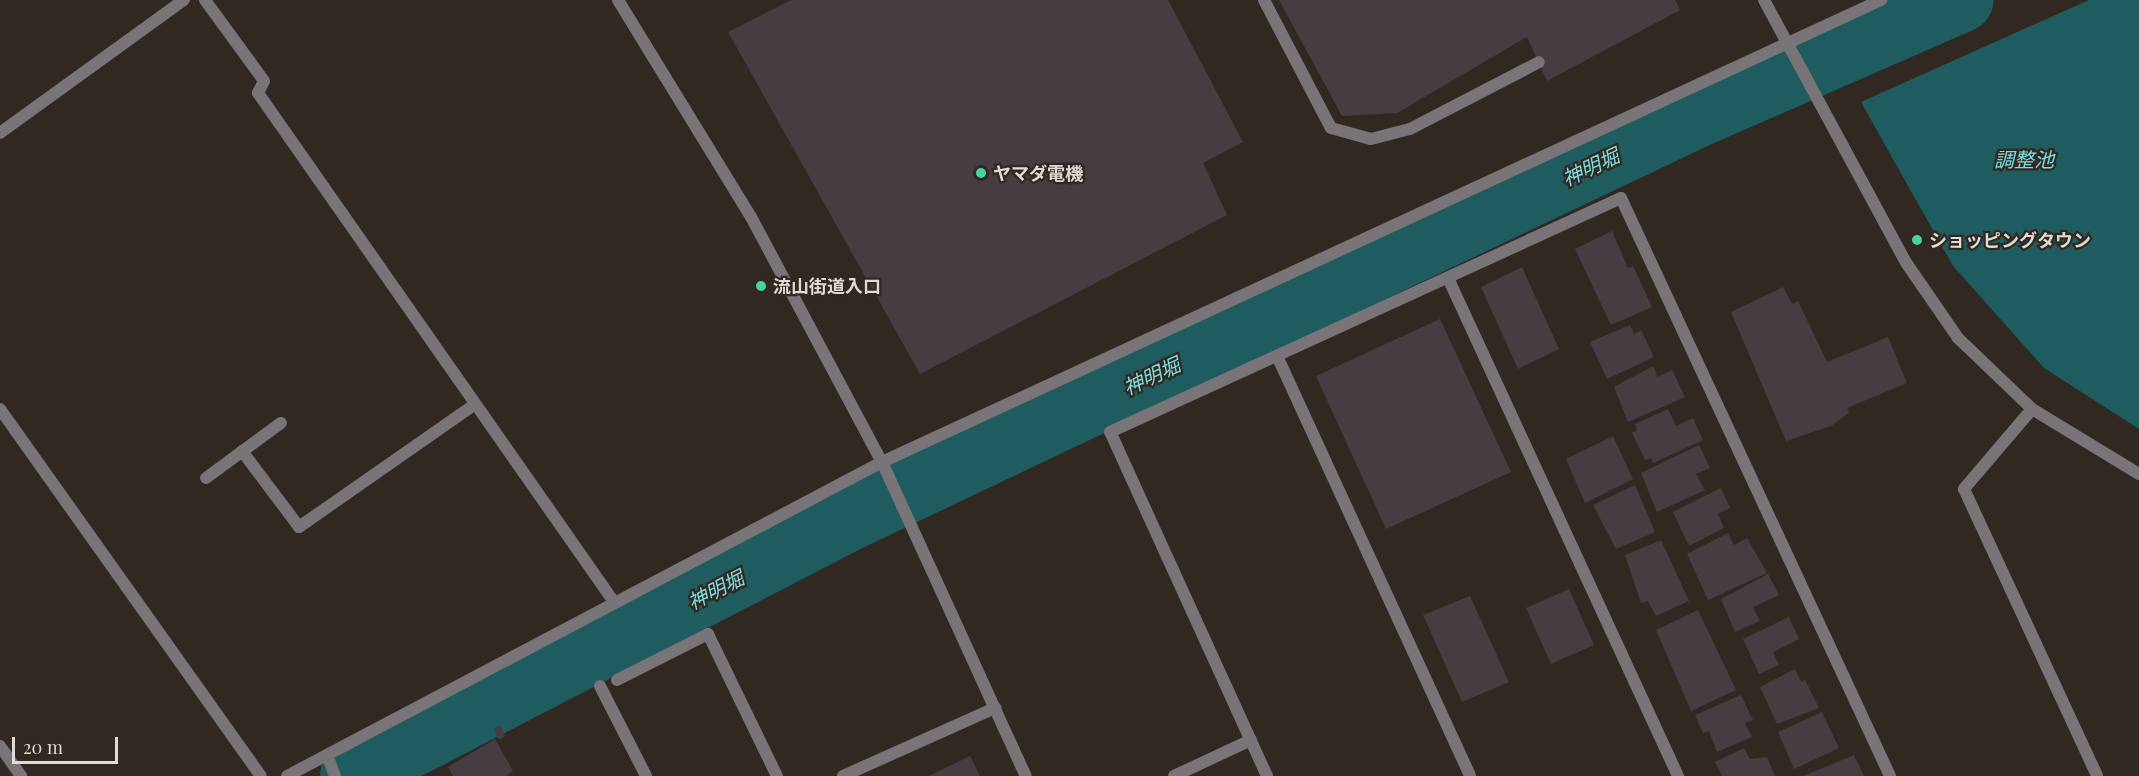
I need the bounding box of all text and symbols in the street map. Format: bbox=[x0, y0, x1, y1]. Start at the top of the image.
water label: 神明堀 bbox=[1558, 142, 1622, 190]
water label: 調整池 bbox=[1994, 146, 2054, 170]
place label: ヤマダ電機 bbox=[993, 162, 1083, 184]
marker: ヤマダ電機 bbox=[974, 166, 988, 180]
place label: ショッピングタウン bbox=[1929, 229, 2091, 251]
marker: ショッピングタウン bbox=[1910, 233, 1924, 247]
place label: 流山街道入口 bbox=[773, 275, 881, 297]
marker: 流山街道入口 bbox=[754, 279, 768, 293]
water label: 神明堀 bbox=[1119, 351, 1183, 399]
water label: 神明堀 bbox=[683, 565, 747, 613]
scale bar bbox=[15, 725, 122, 763]
text: 20 m bbox=[23, 735, 63, 759]

